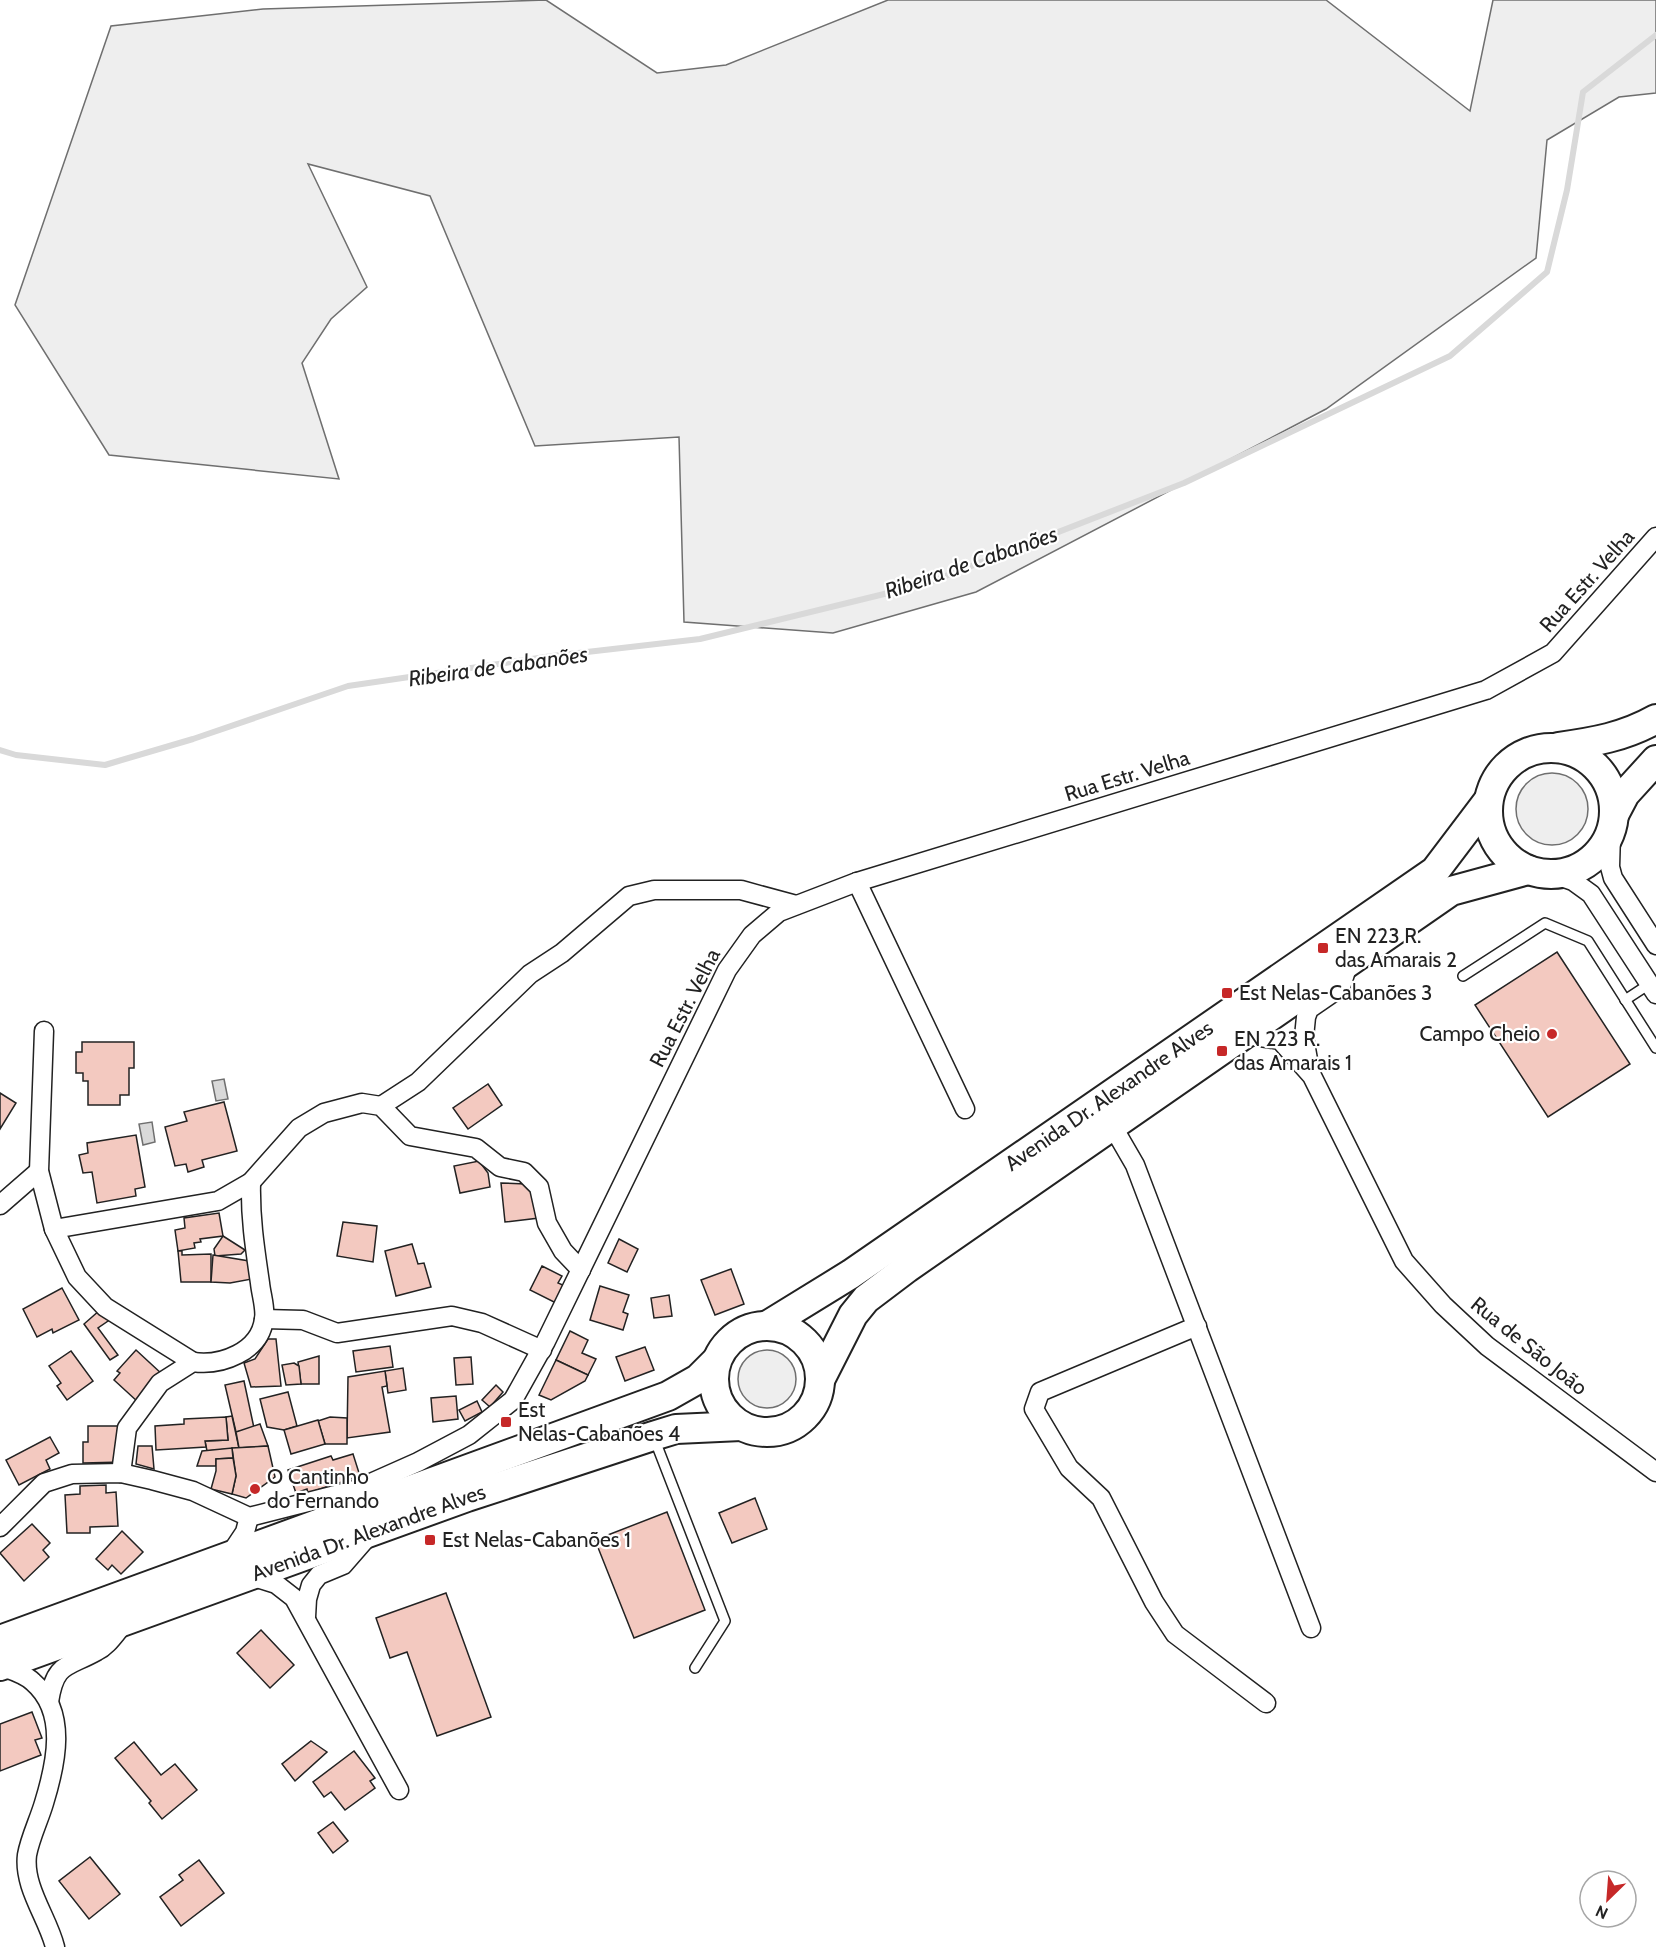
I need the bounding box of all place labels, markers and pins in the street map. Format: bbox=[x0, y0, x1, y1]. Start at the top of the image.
place label: EN 223 R. das Amarais 2 bbox=[1335, 923, 1457, 972]
marker: EN 223 R. das Amarais 2 bbox=[1316, 941, 1330, 955]
place label: Est Nelas-Cabanões 3 bbox=[1239, 980, 1432, 1005]
marker: Est Nelas-Cabanões 3 bbox=[1220, 986, 1234, 1000]
place label: Campo Cheio bbox=[1420, 1021, 1540, 1046]
place label: EN 223 R. das Amarais 1 bbox=[1234, 1026, 1352, 1075]
marker: Campo Cheio bbox=[1545, 1027, 1559, 1041]
marker: EN 223 R. das Amarais 1 bbox=[1215, 1044, 1229, 1058]
place label: Est Nelas-Cabanões 4 bbox=[518, 1397, 680, 1446]
marker: Est Nelas-Cabanões 4 bbox=[499, 1415, 513, 1429]
place label: O Cantinho do Fernando bbox=[267, 1464, 379, 1513]
marker: O Cantinho do Fernando bbox=[248, 1482, 262, 1496]
place label: Est Nelas-Cabanões 1 bbox=[442, 1527, 631, 1552]
marker: Est Nelas-Cabanões 1 bbox=[423, 1533, 437, 1547]

